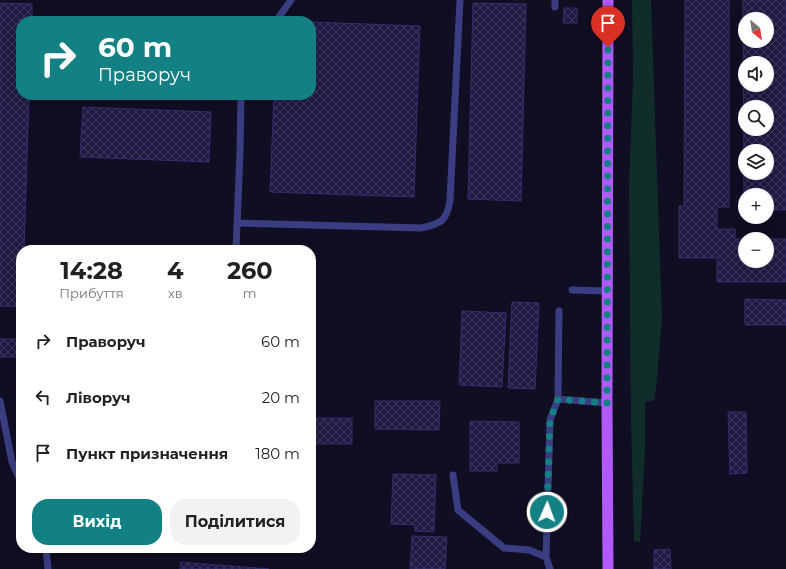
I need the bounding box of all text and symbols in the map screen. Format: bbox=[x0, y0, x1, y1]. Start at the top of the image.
pin bbox=[591, 6, 625, 47]
icon: arrive bbox=[597, 12, 619, 34]
north arrow bbox=[738, 12, 774, 48]
map controls bbox=[738, 12, 774, 268]
text: 60 m bbox=[98, 30, 172, 64]
icon: right bbox=[32, 32, 84, 84]
button: sound bbox=[738, 56, 774, 92]
text: Праворуч bbox=[98, 64, 191, 86]
button: search bbox=[738, 100, 774, 136]
button: layers bbox=[738, 144, 774, 180]
button: + bbox=[738, 188, 774, 224]
button: − bbox=[738, 232, 774, 268]
text: 14:28 bbox=[60, 256, 123, 285]
text: 4 bbox=[167, 256, 184, 285]
text: 260 bbox=[227, 256, 273, 285]
text: Прибуття bbox=[59, 285, 124, 301]
text: хв bbox=[168, 285, 183, 301]
text: m bbox=[243, 285, 257, 301]
icon: right bbox=[32, 330, 54, 352]
text: Праворуч bbox=[66, 332, 146, 351]
text: 60 m bbox=[261, 332, 300, 351]
icon: left bbox=[32, 386, 54, 408]
text: Ліворуч bbox=[66, 388, 131, 407]
text: 20 m bbox=[262, 388, 300, 407]
icon: arrive bbox=[32, 442, 54, 464]
text: Пункт призначення bbox=[66, 444, 228, 463]
text: 180 m bbox=[255, 444, 300, 463]
position arrow bbox=[526, 491, 568, 533]
button: Вихід bbox=[32, 499, 162, 545]
button: Поділитися bbox=[170, 499, 300, 545]

